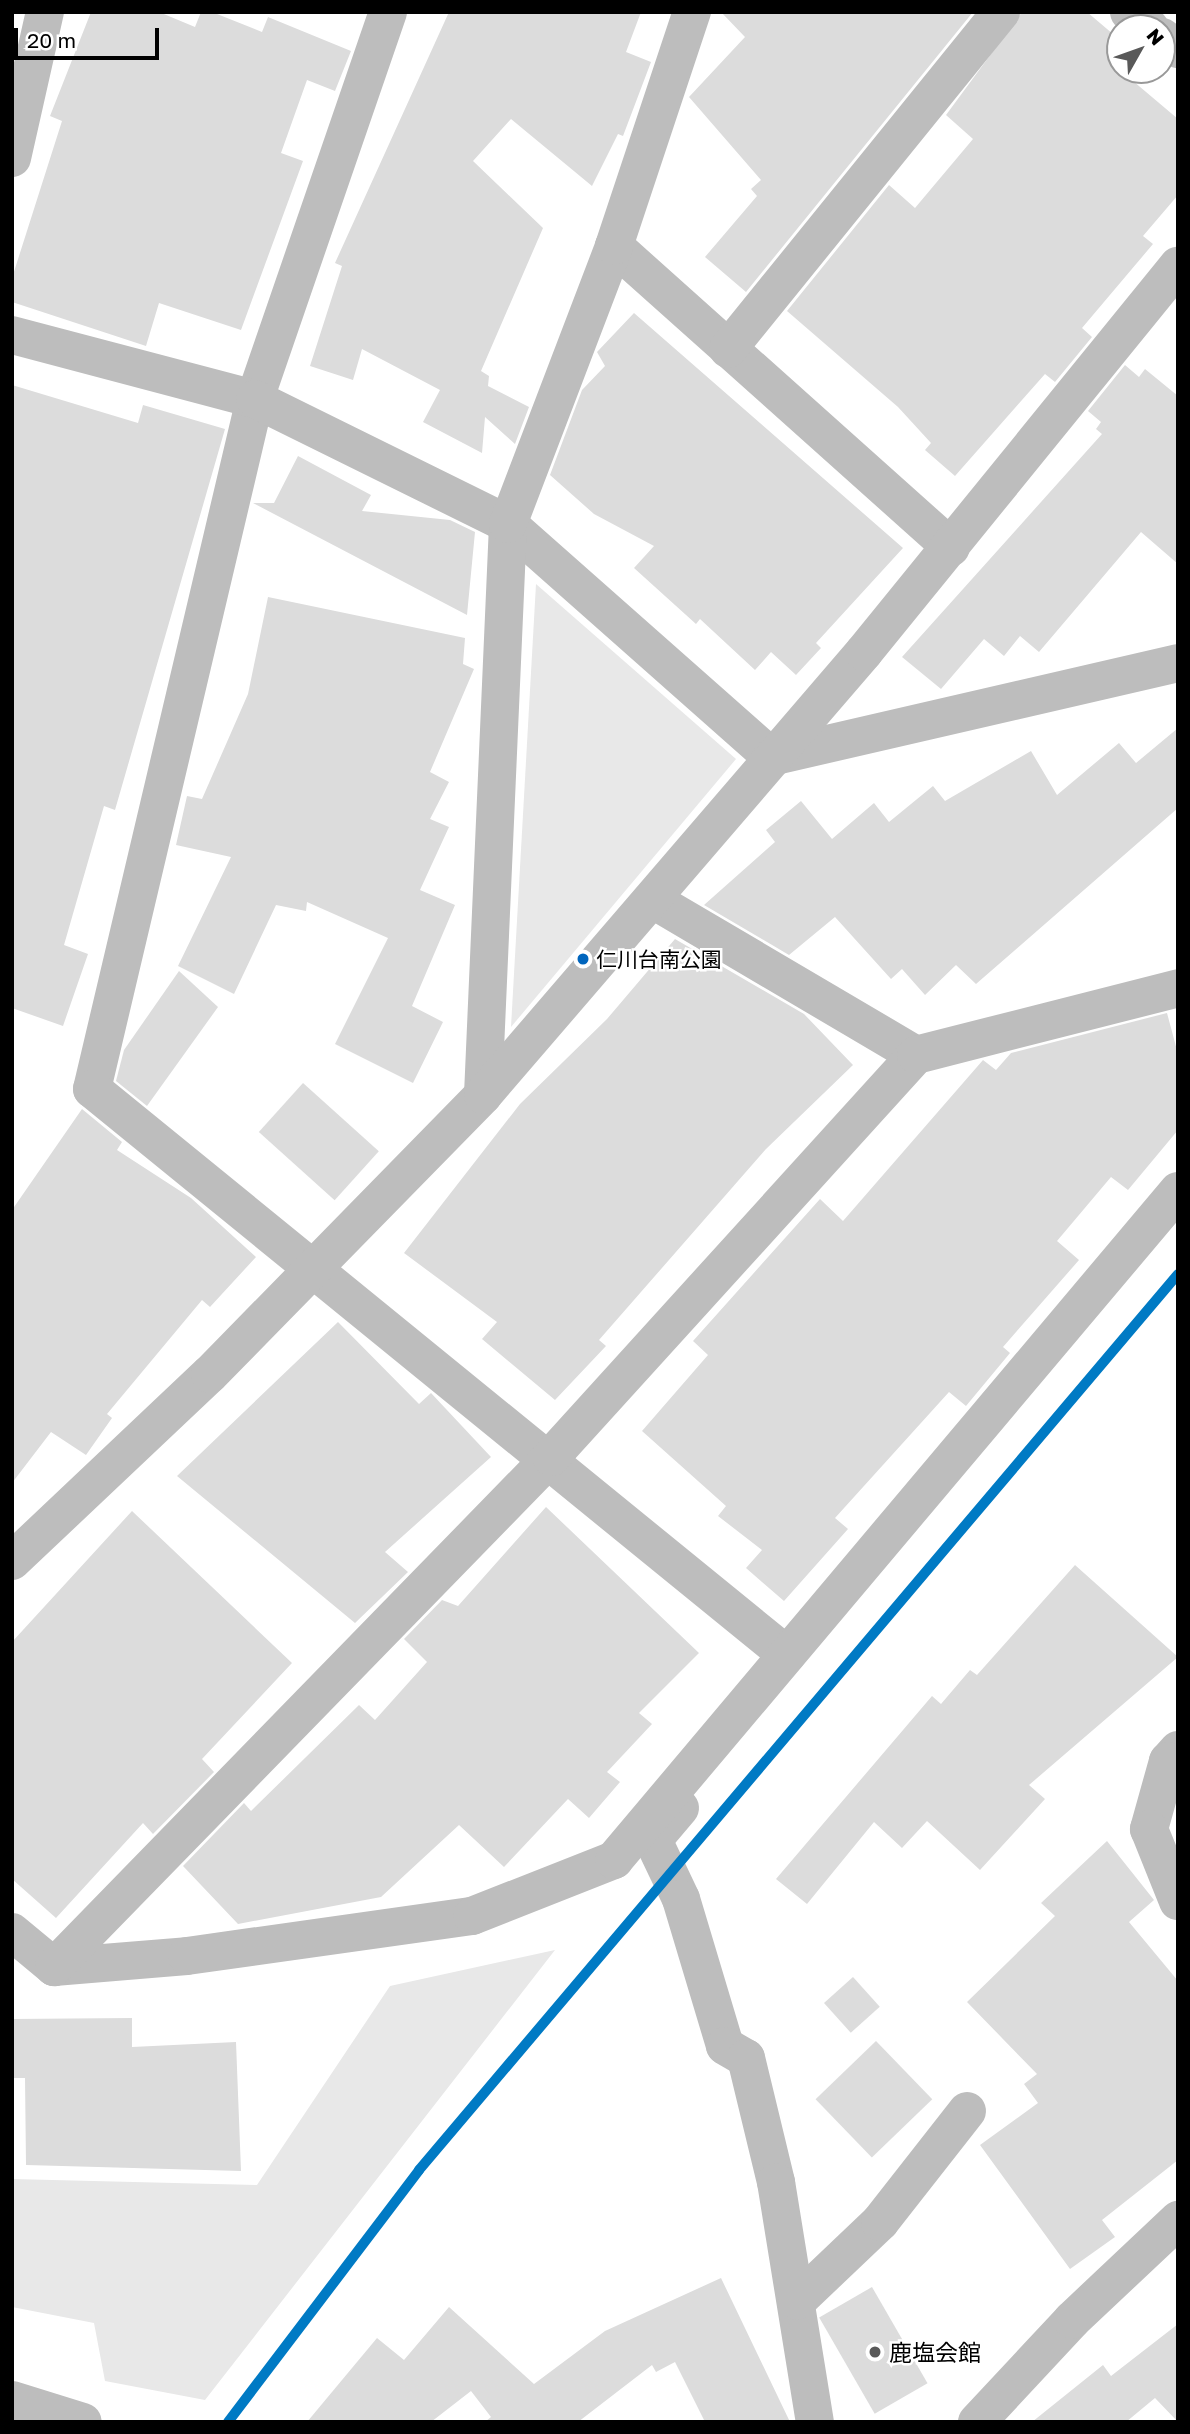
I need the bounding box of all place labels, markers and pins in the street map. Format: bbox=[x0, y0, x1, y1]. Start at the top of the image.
place label: 仁川台南公園 bbox=[596, 946, 722, 972]
marker: 仁川台南公園 bbox=[576, 952, 590, 966]
place label: 鹿塩会館 bbox=[889, 2338, 981, 2366]
marker: 鹿塩会館 bbox=[867, 2344, 883, 2360]

